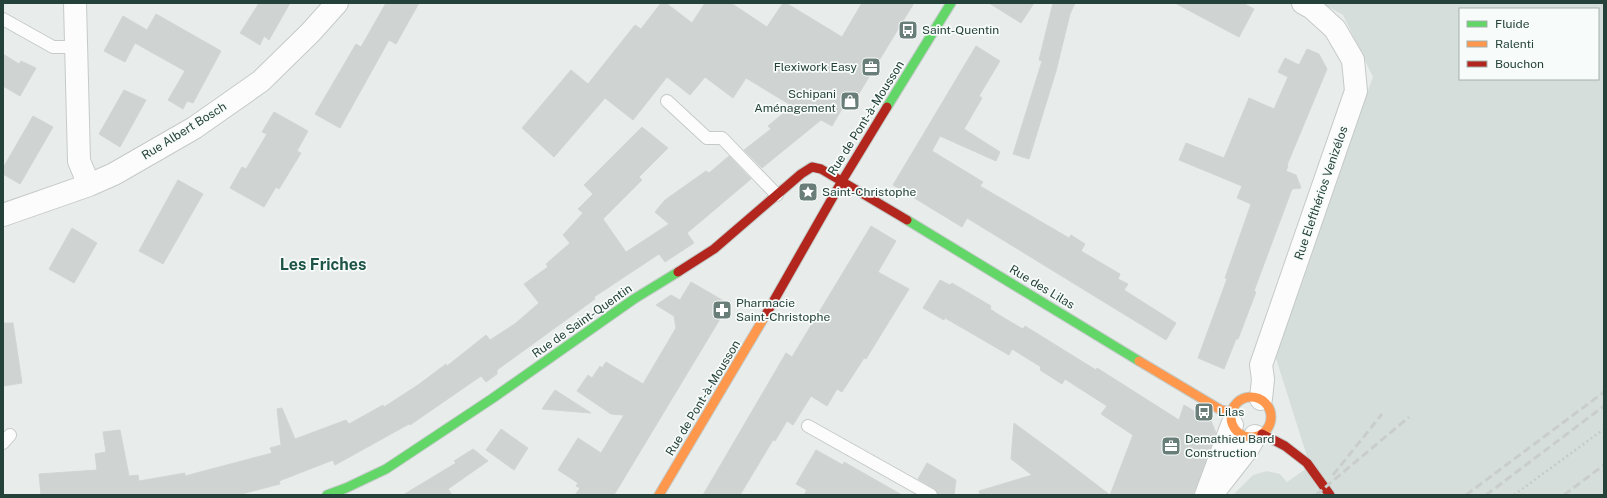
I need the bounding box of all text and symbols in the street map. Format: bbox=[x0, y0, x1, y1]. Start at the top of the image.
legend bbox=[1459, 8, 1599, 80]
text: Fluide bbox=[1495, 17, 1530, 31]
bus stop icon: Saint-Quentin bbox=[897, 19, 919, 41]
place label: Saint-Quentin bbox=[922, 23, 999, 37]
text: Ralenti bbox=[1495, 37, 1534, 51]
office icon: Flexiwork Easy bbox=[860, 56, 882, 78]
text: Bouchon bbox=[1495, 57, 1544, 71]
street label: Rue de Pont-à-Mousson bbox=[825, 58, 907, 178]
place label: Flexiwork Easy bbox=[774, 60, 858, 74]
place label: Schipani Aménagement bbox=[754, 87, 836, 115]
shop icon: Schipani Aménagement bbox=[839, 90, 861, 112]
street label: Rue Albert Bosch bbox=[139, 99, 229, 163]
street label: Rue Elefthérios Venizélos bbox=[1292, 124, 1350, 262]
place icon: Saint-Christophe bbox=[797, 181, 819, 203]
place label: Saint-Christophe bbox=[822, 185, 916, 199]
district label: Les Friches bbox=[280, 255, 366, 274]
street label: Rue des Lilas bbox=[1007, 262, 1077, 312]
street label: Rue de Saint-Quentin bbox=[529, 281, 635, 361]
place label: Pharmacie Saint-Christophe bbox=[736, 296, 830, 324]
pharmacy icon: Pharmacie Saint-Christophe bbox=[711, 299, 733, 321]
street label: Rue de Pont-à-Mousson bbox=[663, 338, 743, 458]
bus stop icon: Lilas bbox=[1193, 401, 1215, 423]
place label: Lilas bbox=[1218, 405, 1244, 419]
place label: Demathieu Bard Construction bbox=[1185, 432, 1275, 460]
office icon: Demathieu Bard Construction bbox=[1160, 435, 1182, 457]

